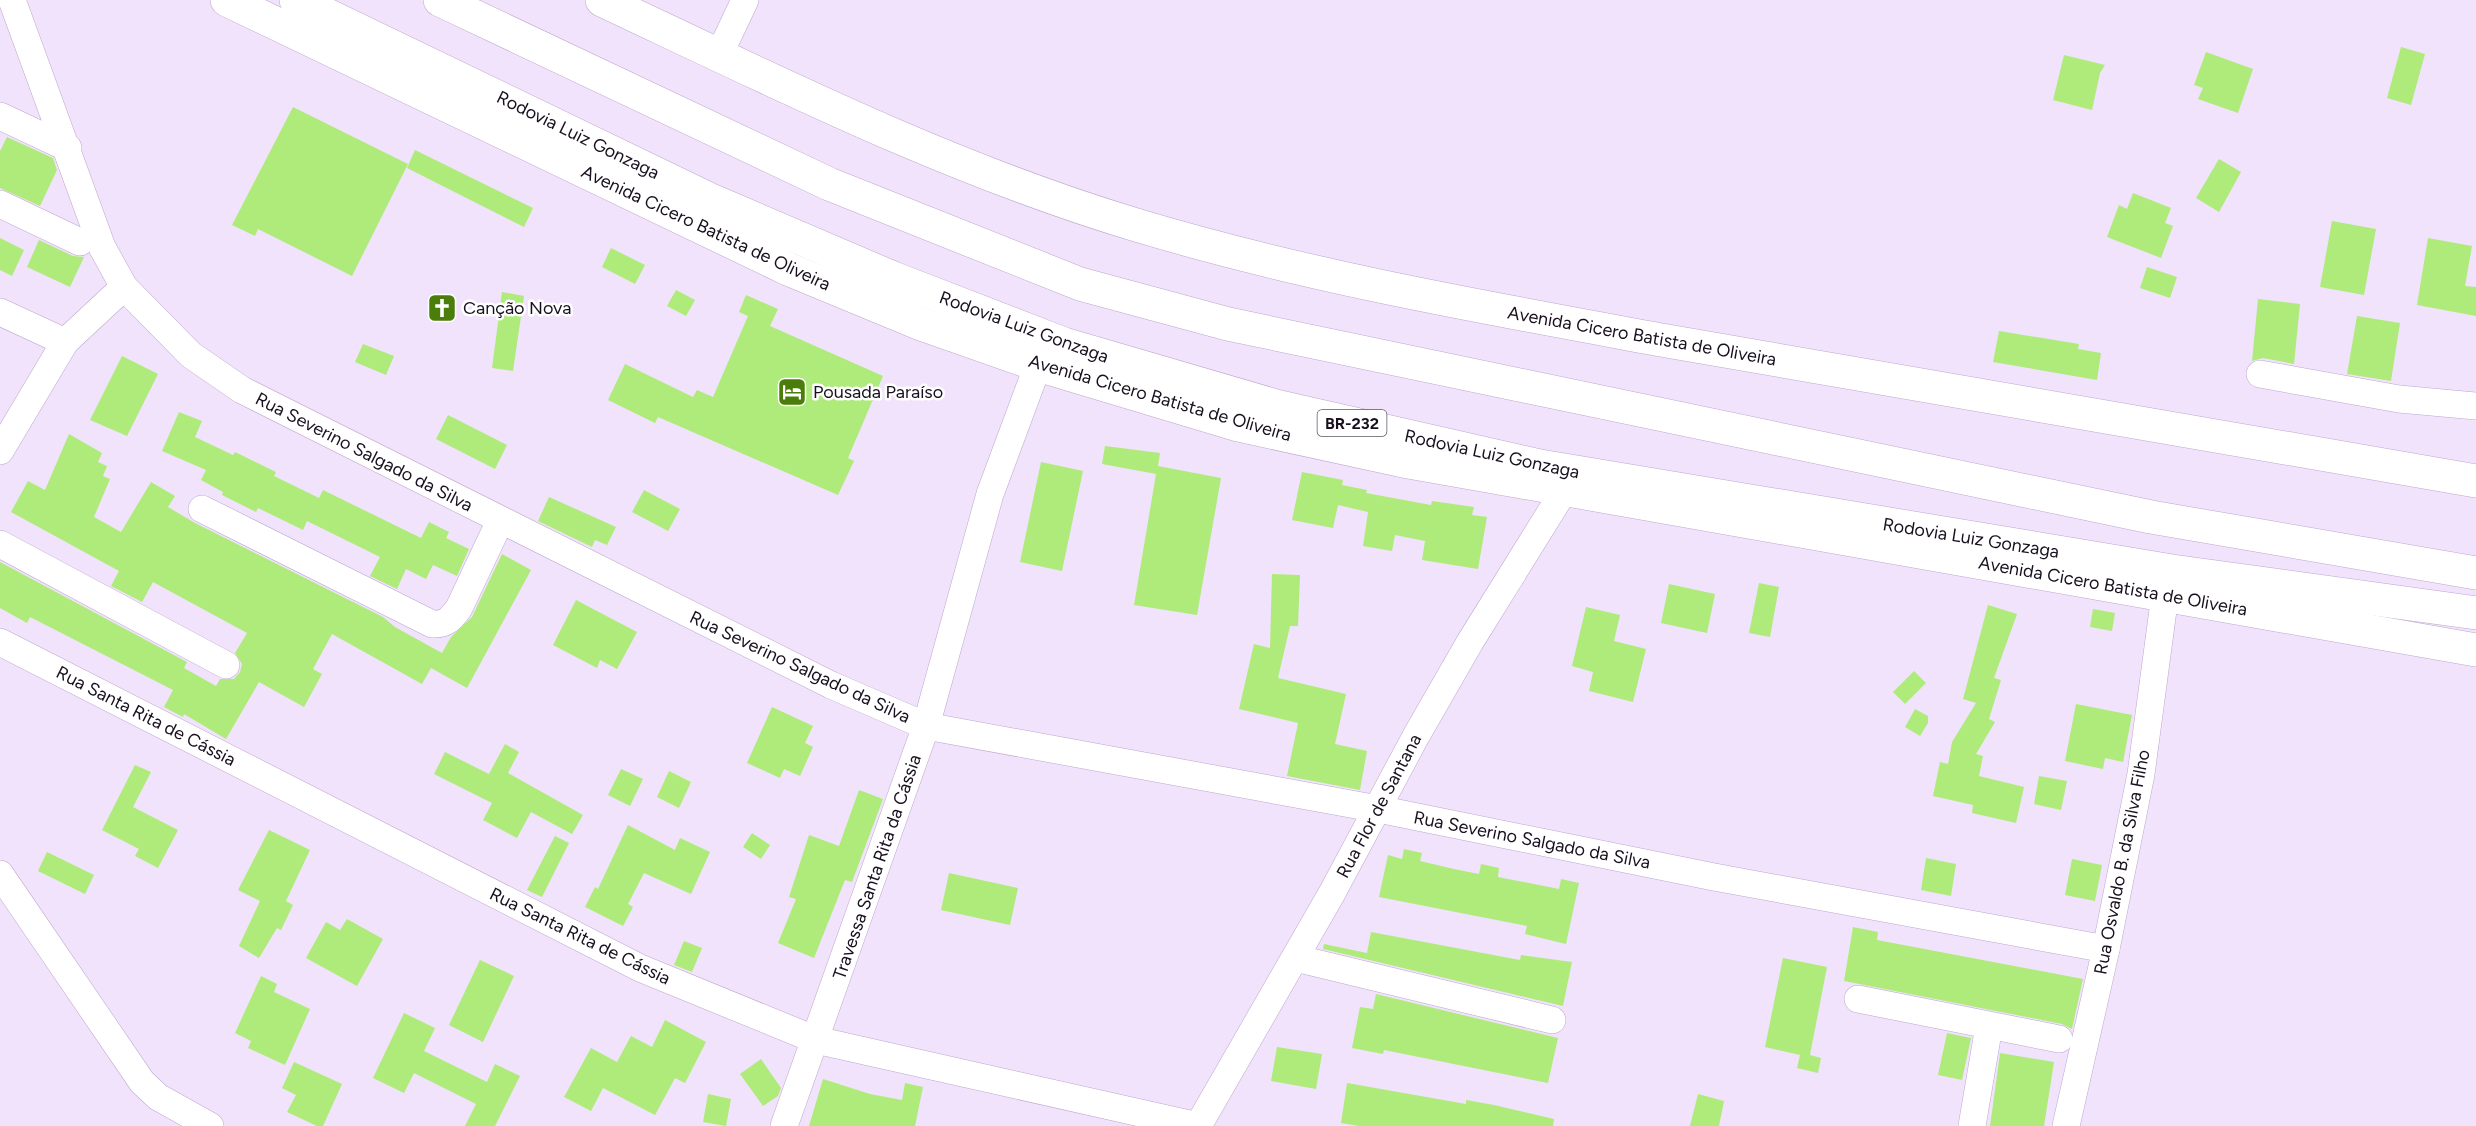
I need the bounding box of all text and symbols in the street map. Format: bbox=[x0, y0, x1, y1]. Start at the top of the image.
street label: Rodovia Luiz Gonzaga bbox=[493, 86, 663, 184]
street label: Avenida Cicero Batista de Oliveira bbox=[578, 160, 834, 296]
street label: Rodovia Luiz Gonzaga bbox=[936, 286, 1112, 368]
church icon: Canção Nova bbox=[426, 292, 458, 324]
place label: Canção Nova bbox=[463, 297, 571, 319]
street label: Avenida Cicero Batista de Oliveira bbox=[1506, 302, 1778, 370]
street label: Avenida Cicero Batista de Oliveira bbox=[1026, 350, 1294, 446]
hotel icon: Pousada Paraíso bbox=[776, 376, 808, 408]
place label: Pousada Paraíso bbox=[813, 381, 943, 403]
street label: Rua Severino Salgado da Silva bbox=[252, 388, 476, 516]
road number: BR-232 bbox=[1318, 410, 1386, 436]
street label: Rodovia Luiz Gonzaga bbox=[1402, 425, 1582, 483]
street label: Rodovia Luiz Gonzaga bbox=[1881, 513, 2061, 563]
street label: Avenida Cicero Batista de Oliveira bbox=[1977, 552, 2249, 620]
street label: Rua Severino Salgado da Silva bbox=[686, 606, 914, 728]
street label: Rua Santa Rita de Cássia bbox=[53, 661, 239, 771]
street label: Rua Flor de Santana bbox=[1332, 730, 1426, 882]
street label: Rua Osvaldo B. da Silva Filho bbox=[2089, 748, 2155, 976]
street label: Travessa Santa Rita da Cássia bbox=[828, 752, 926, 982]
street label: Rua Severino Salgado da Silva bbox=[1412, 806, 1652, 874]
street label: Rua Santa Rita de Cássia bbox=[486, 883, 674, 989]

